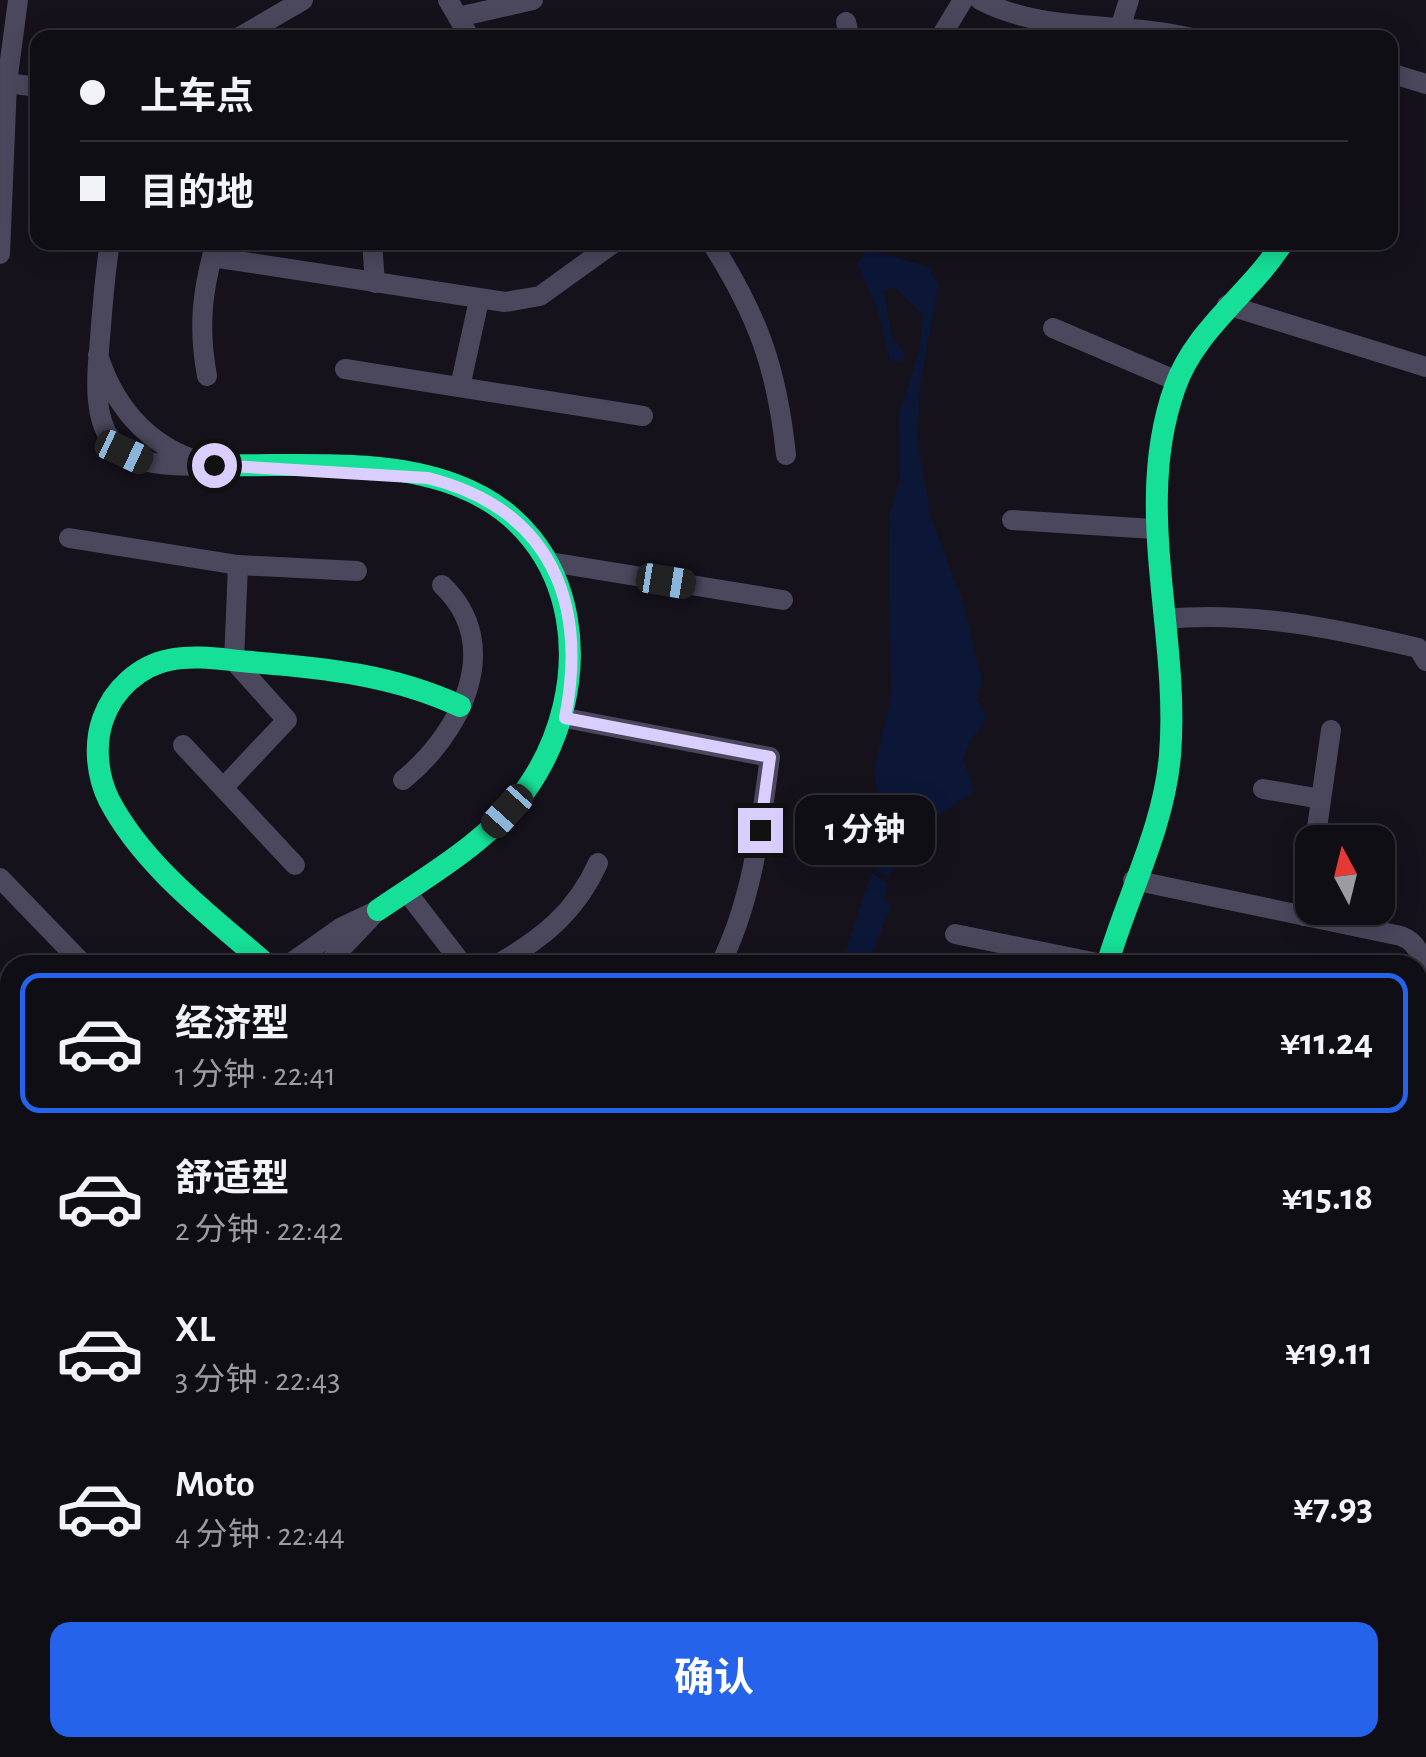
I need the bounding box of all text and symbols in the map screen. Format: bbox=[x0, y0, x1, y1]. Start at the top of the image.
text: 上车点 bbox=[140, 79, 254, 117]
text: 目的地 bbox=[140, 175, 254, 213]
car bbox=[90, 426, 158, 478]
route start bbox=[192, 443, 237, 488]
car bbox=[634, 561, 698, 601]
car bbox=[476, 779, 538, 843]
callout: 1 分钟 bbox=[795, 795, 935, 865]
route end bbox=[738, 808, 783, 853]
text: 1 分钟 bbox=[825, 814, 905, 846]
north arrow bbox=[1295, 825, 1395, 925]
map controls bbox=[1295, 825, 1395, 925]
icon: car bbox=[55, 998, 145, 1088]
text: 经济型 bbox=[175, 1006, 289, 1044]
text: ¥11.24 bbox=[1280, 1024, 1373, 1062]
text: 1 分钟 · 22:41 bbox=[175, 1059, 336, 1091]
icon: car bbox=[55, 1153, 145, 1243]
text: 舒适型 bbox=[175, 1161, 289, 1199]
text: ¥15.18 bbox=[1282, 1179, 1373, 1217]
text: 2 分钟 · 22:42 bbox=[175, 1214, 343, 1246]
icon: car bbox=[55, 1308, 145, 1398]
text: XL bbox=[175, 1311, 215, 1349]
text: ¥19.11 bbox=[1285, 1334, 1373, 1372]
text: 3 分钟 · 22:43 bbox=[175, 1364, 340, 1396]
icon: car bbox=[55, 1463, 145, 1553]
text: Moto bbox=[175, 1466, 255, 1504]
text: ¥7.93 bbox=[1293, 1489, 1373, 1527]
text: 4 分钟 · 22:44 bbox=[175, 1519, 345, 1551]
button: 确认 bbox=[50, 1622, 1378, 1737]

